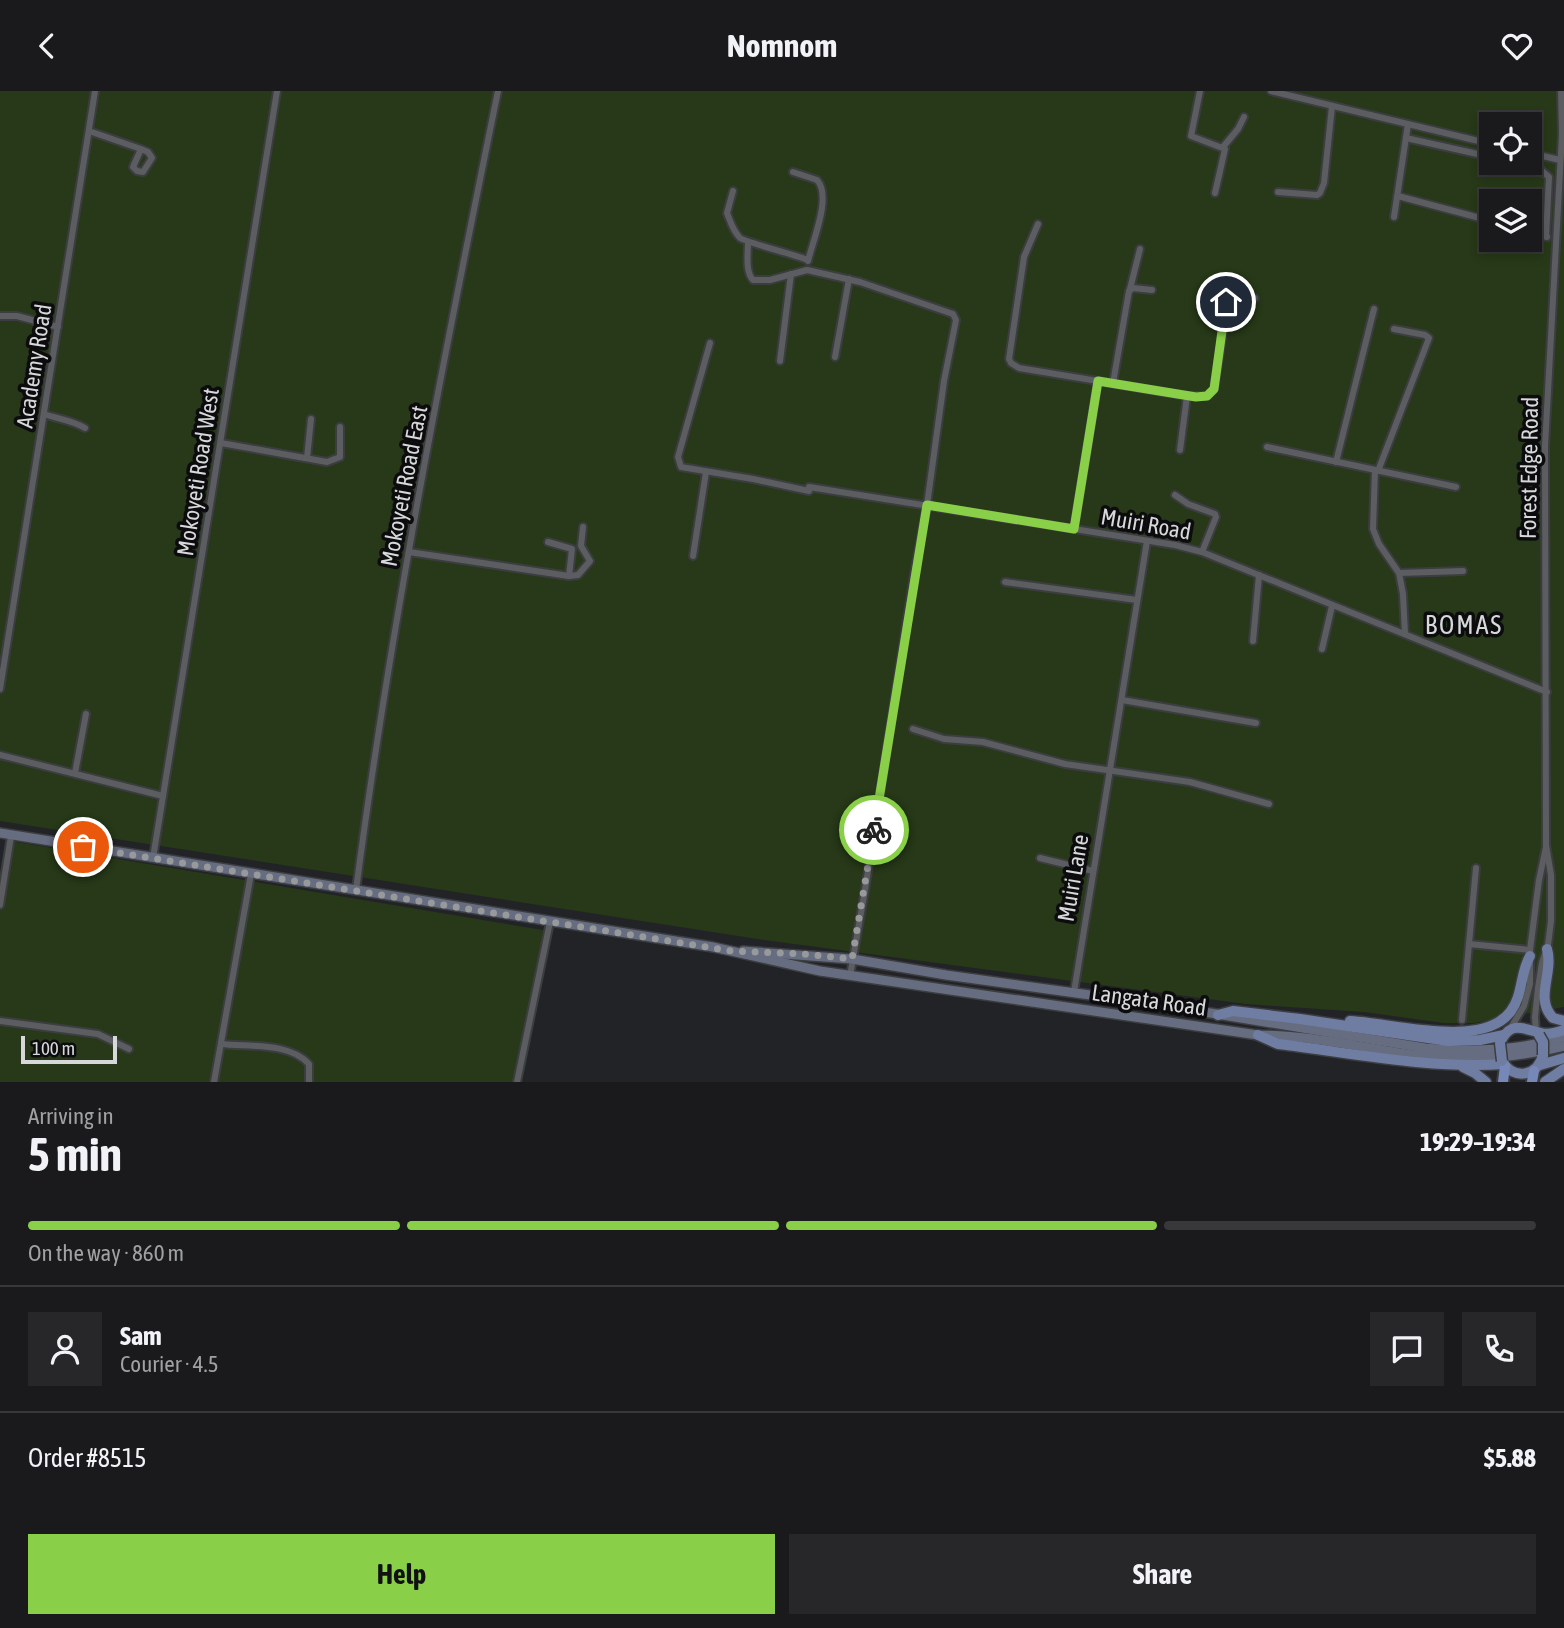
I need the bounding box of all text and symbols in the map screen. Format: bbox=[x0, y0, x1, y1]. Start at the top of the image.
icon: back bbox=[28, 27, 66, 65]
text: Nomnom bbox=[727, 27, 837, 64]
icon: heart bbox=[1498, 27, 1536, 65]
map controls bbox=[1479, 112, 1542, 252]
button: locate bbox=[1479, 112, 1542, 175]
button: layers bbox=[1479, 189, 1542, 252]
pin bbox=[1196, 272, 1256, 332]
icon: home bbox=[1207, 283, 1245, 321]
street label: Academy Road bbox=[11, 302, 57, 430]
street label: Mokoyeti Road West bbox=[172, 386, 224, 558]
street label: Forest Edge Road bbox=[1515, 397, 1543, 539]
street label: Mokoyeti Road East bbox=[376, 403, 432, 569]
street label: Muiri Road bbox=[1099, 503, 1193, 545]
district label: BOMAS bbox=[1425, 610, 1503, 640]
courier bbox=[839, 795, 909, 865]
icon: bike bbox=[855, 811, 893, 849]
pin bbox=[53, 817, 113, 877]
icon: bag bbox=[64, 828, 102, 866]
street label: Muiri Lane bbox=[1053, 832, 1093, 924]
street label: Langata Road bbox=[1090, 979, 1208, 1021]
scale bar bbox=[21, 1033, 117, 1065]
text: 100 m bbox=[32, 1037, 75, 1059]
text: Arriving in bbox=[28, 1103, 114, 1129]
text: 19:29–19:34 bbox=[1420, 1127, 1536, 1157]
text: 5 min bbox=[28, 1128, 122, 1181]
text: On the way · 860 m bbox=[28, 1240, 184, 1266]
button: person bbox=[28, 1312, 102, 1386]
button: chat bbox=[1370, 1312, 1444, 1386]
button: phone bbox=[1462, 1312, 1536, 1386]
text: Sam bbox=[120, 1321, 162, 1351]
text: Courier · 4.5 bbox=[120, 1351, 219, 1377]
text: Order #8515 bbox=[28, 1443, 147, 1473]
text: $5.88 bbox=[1484, 1443, 1536, 1473]
button: Help bbox=[28, 1534, 775, 1614]
button: Share bbox=[789, 1534, 1536, 1614]

